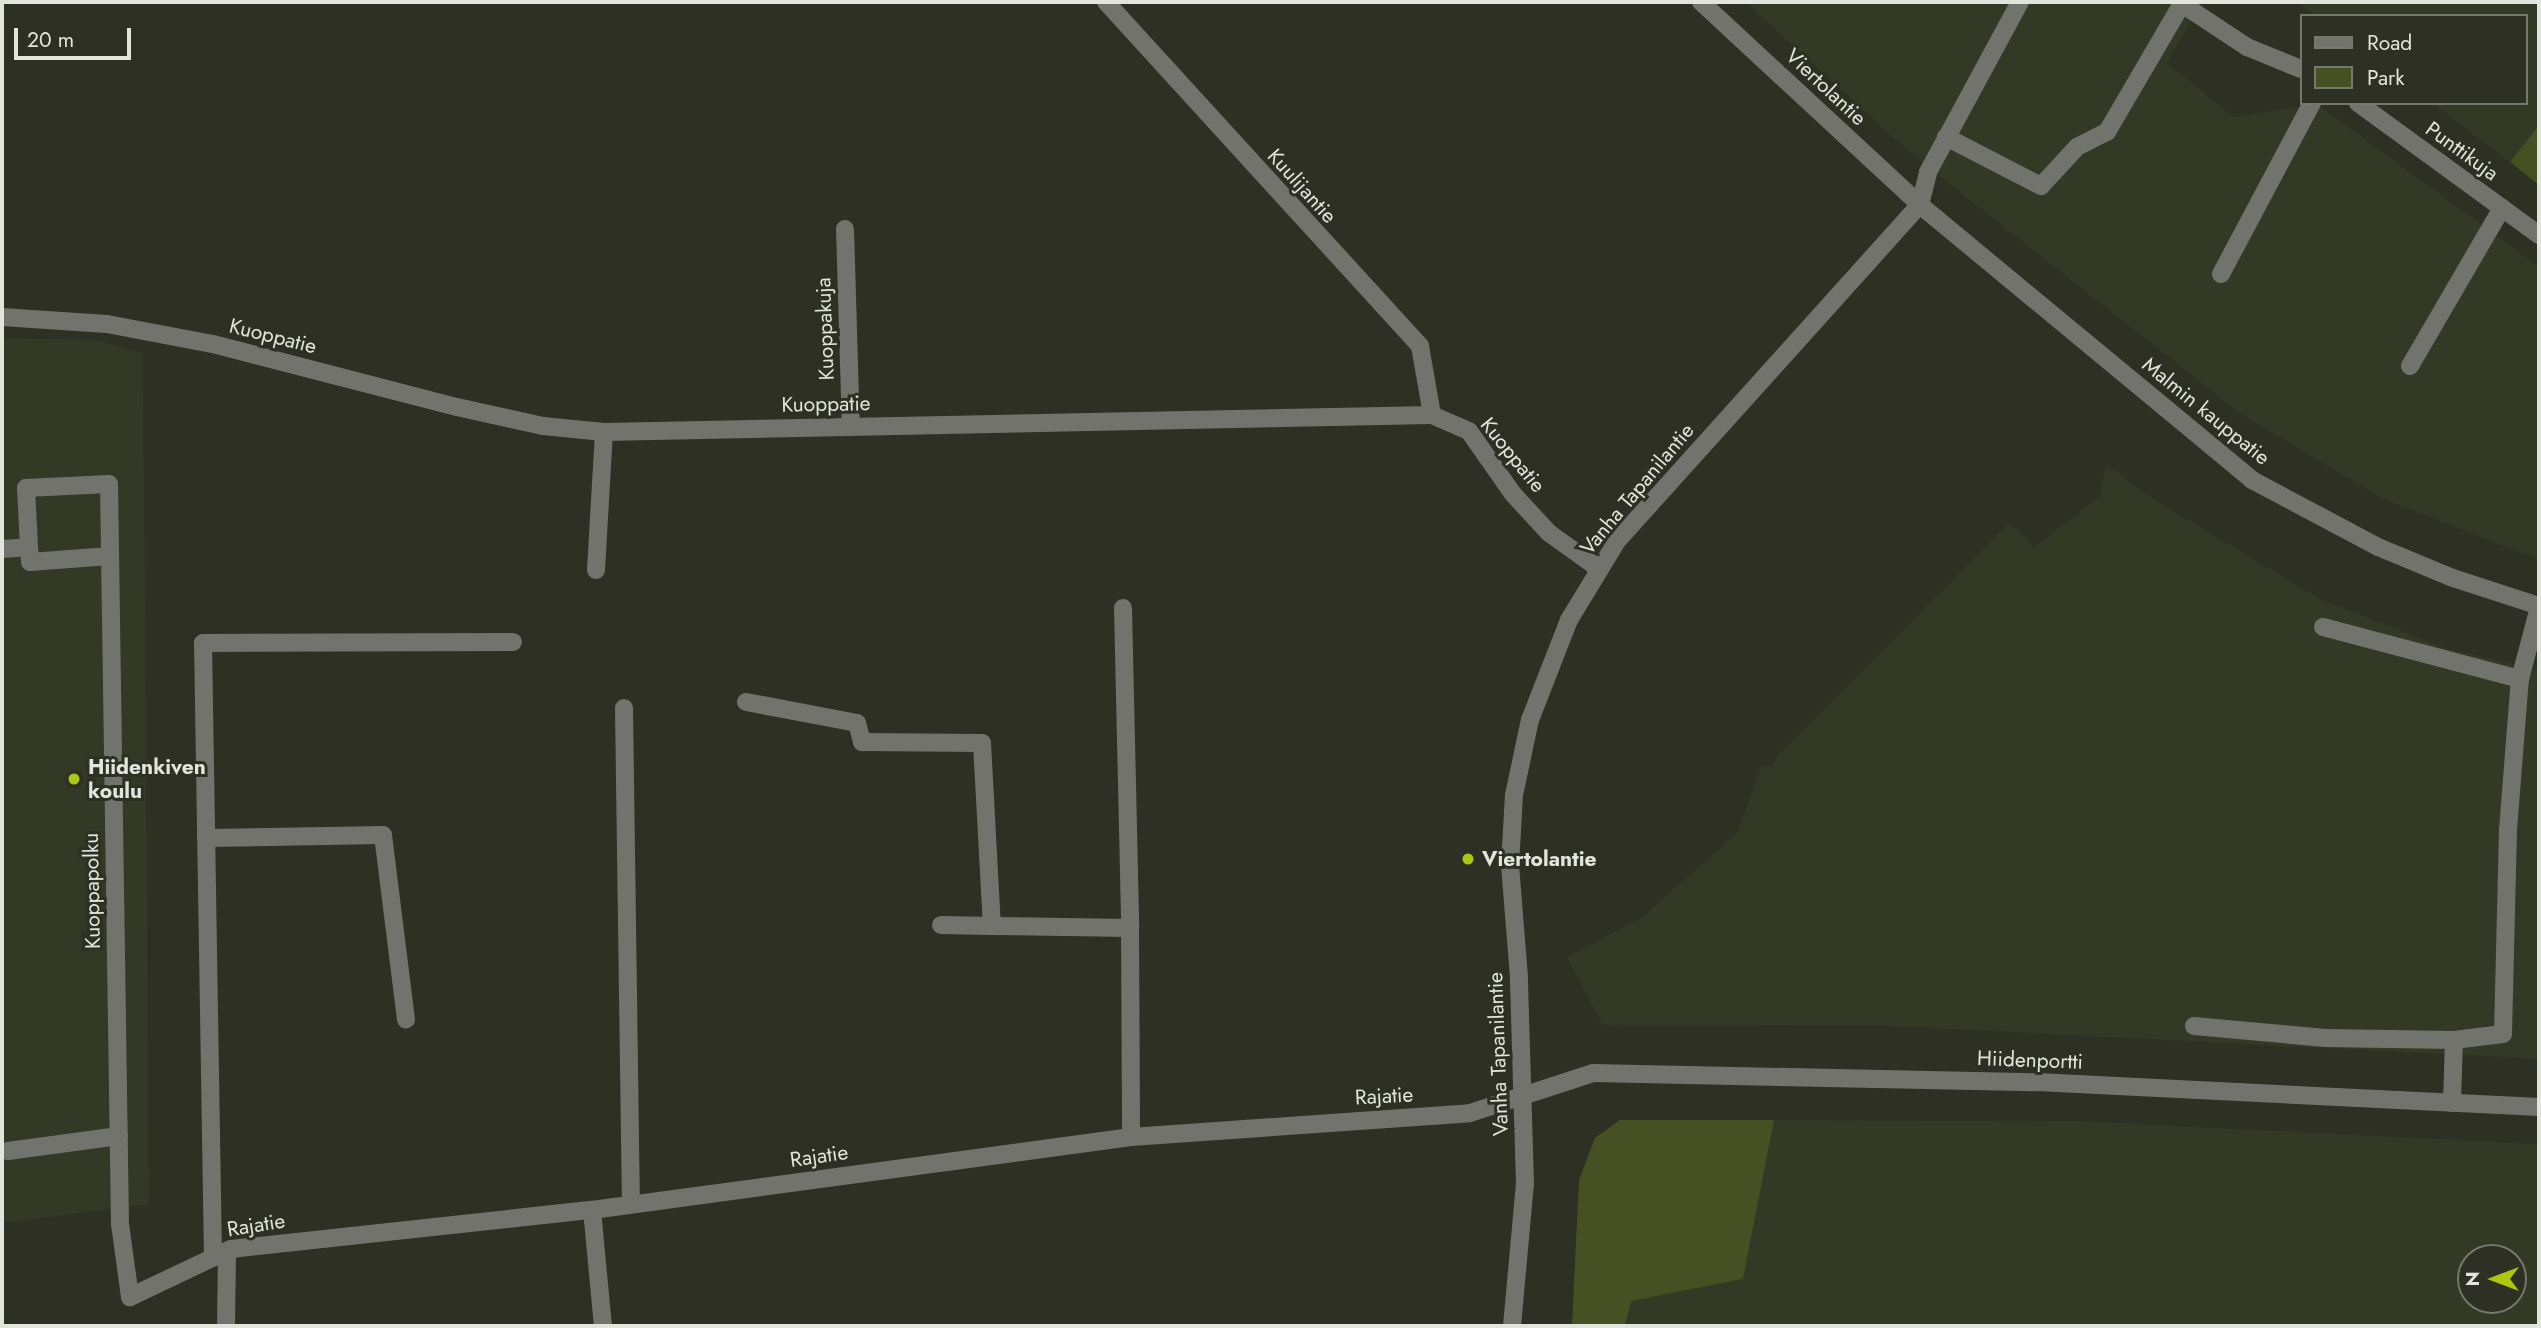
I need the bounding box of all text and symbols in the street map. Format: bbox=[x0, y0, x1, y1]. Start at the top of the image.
scale bar bbox=[18, 14, 135, 58]
legend bbox=[2300, 14, 2527, 105]
text: 20 m bbox=[27, 25, 74, 55]
text: Road bbox=[2367, 28, 2412, 58]
street label: Viertolantie bbox=[1780, 43, 1872, 131]
text: Park bbox=[2367, 63, 2404, 93]
street label: Punttikuja bbox=[2421, 116, 2503, 186]
street label: Kuulijantie bbox=[1262, 144, 1342, 228]
street label: Kuoppakuja bbox=[811, 277, 839, 381]
street label: Kuoppatie bbox=[227, 313, 319, 359]
street label: Malmin kauppatie bbox=[2137, 352, 2275, 470]
street label: Kuoppatie bbox=[781, 391, 871, 417]
street label: Kuoppatie bbox=[1475, 412, 1551, 498]
street label: Vanha Tapanilantie bbox=[1575, 418, 1699, 560]
place label: Hiidenkiven koulu bbox=[88, 754, 206, 804]
marker: Hiidenkiven koulu bbox=[66, 771, 82, 787]
street label: Kuoppapolku bbox=[78, 833, 106, 949]
place label: Viertolantie bbox=[1482, 846, 1597, 872]
marker: Viertolantie bbox=[1460, 851, 1476, 867]
street label: Vanha Tapanilantie bbox=[1483, 972, 1513, 1136]
street label: Hiidenportti bbox=[1977, 1046, 2083, 1074]
street label: Rajatie bbox=[1354, 1082, 1414, 1110]
street label: Rajatie bbox=[788, 1139, 850, 1173]
street label: Rajatie bbox=[225, 1208, 287, 1242]
north arrow bbox=[2457, 1244, 2527, 1314]
text: N bbox=[2459, 1271, 2486, 1287]

